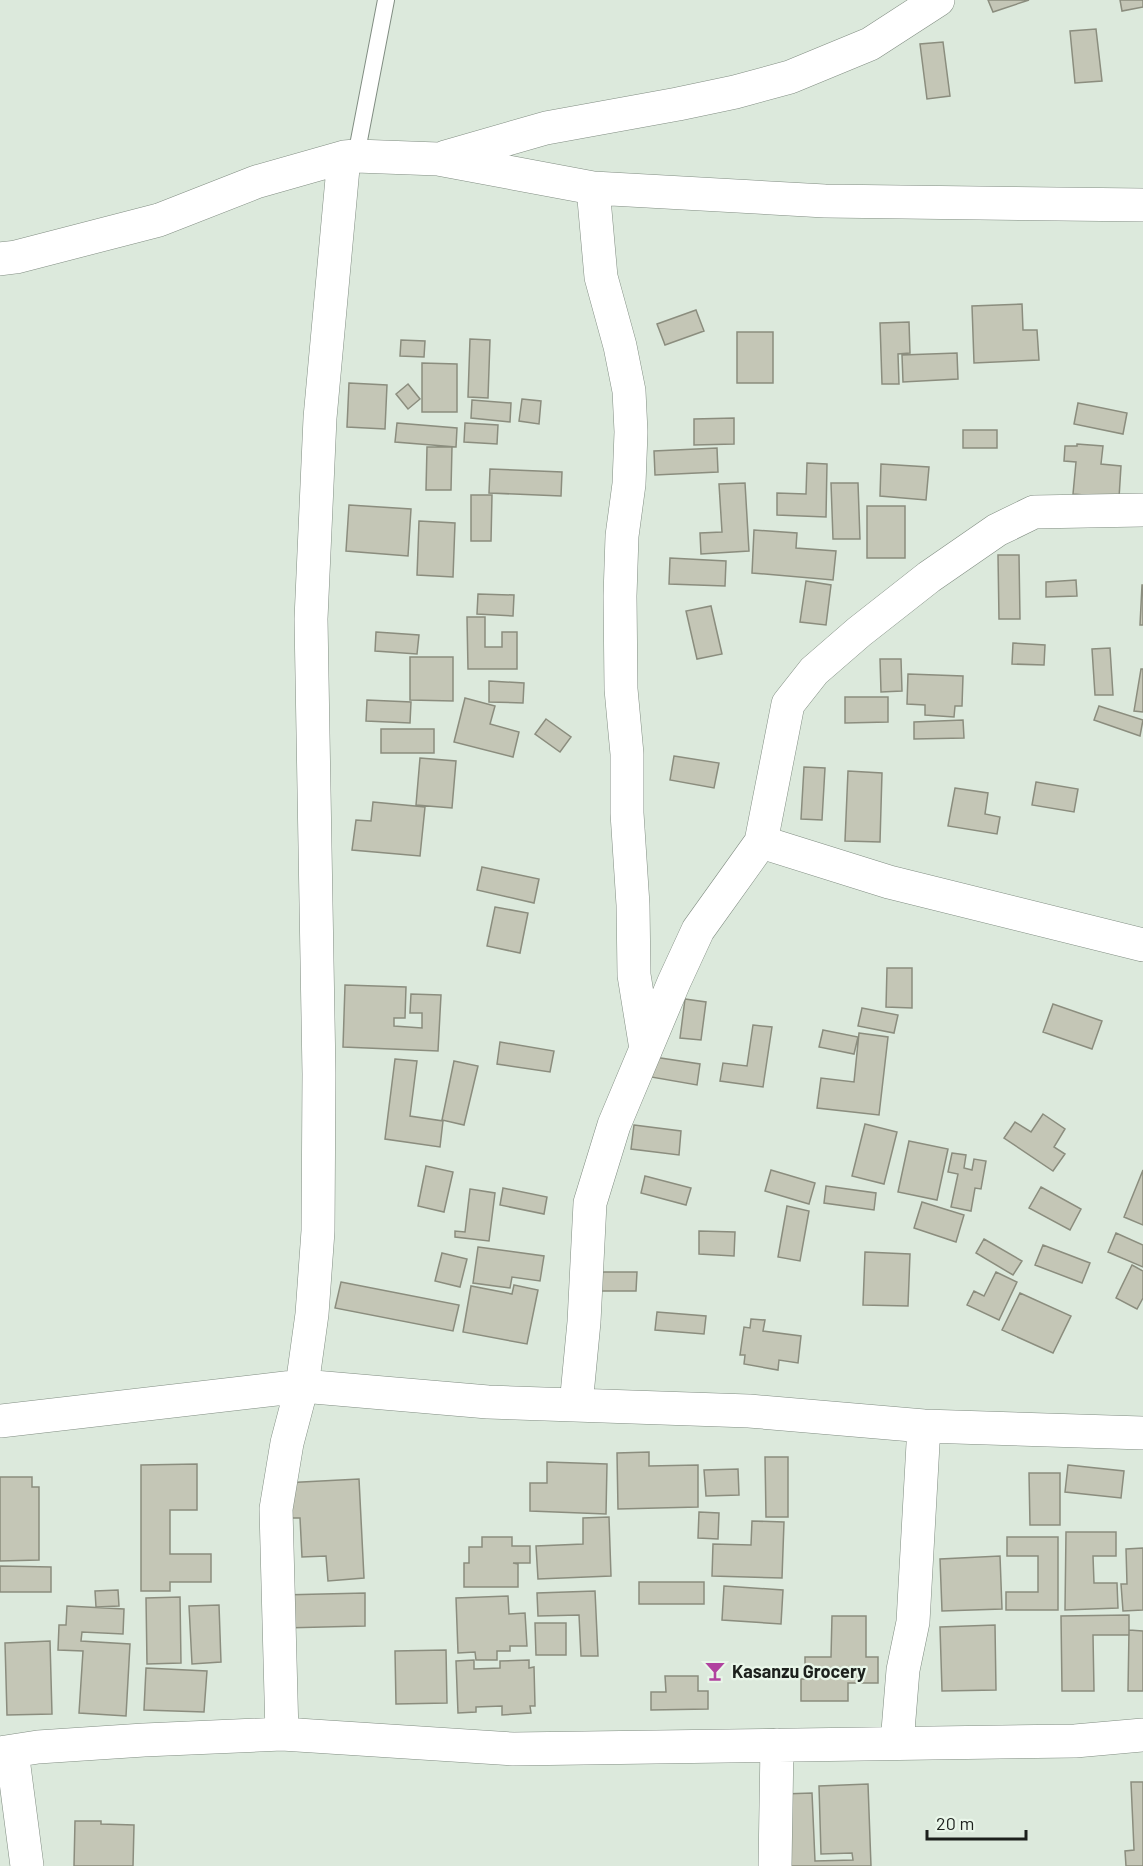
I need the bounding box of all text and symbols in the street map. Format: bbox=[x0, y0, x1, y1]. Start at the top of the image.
bar icon: Kasanzu Grocery bbox=[703, 1659, 727, 1683]
place label: Kasanzu Grocery bbox=[732, 1660, 866, 1682]
scale bar bbox=[927, 1803, 1026, 1841]
text: 20 m bbox=[936, 1812, 974, 1834]

